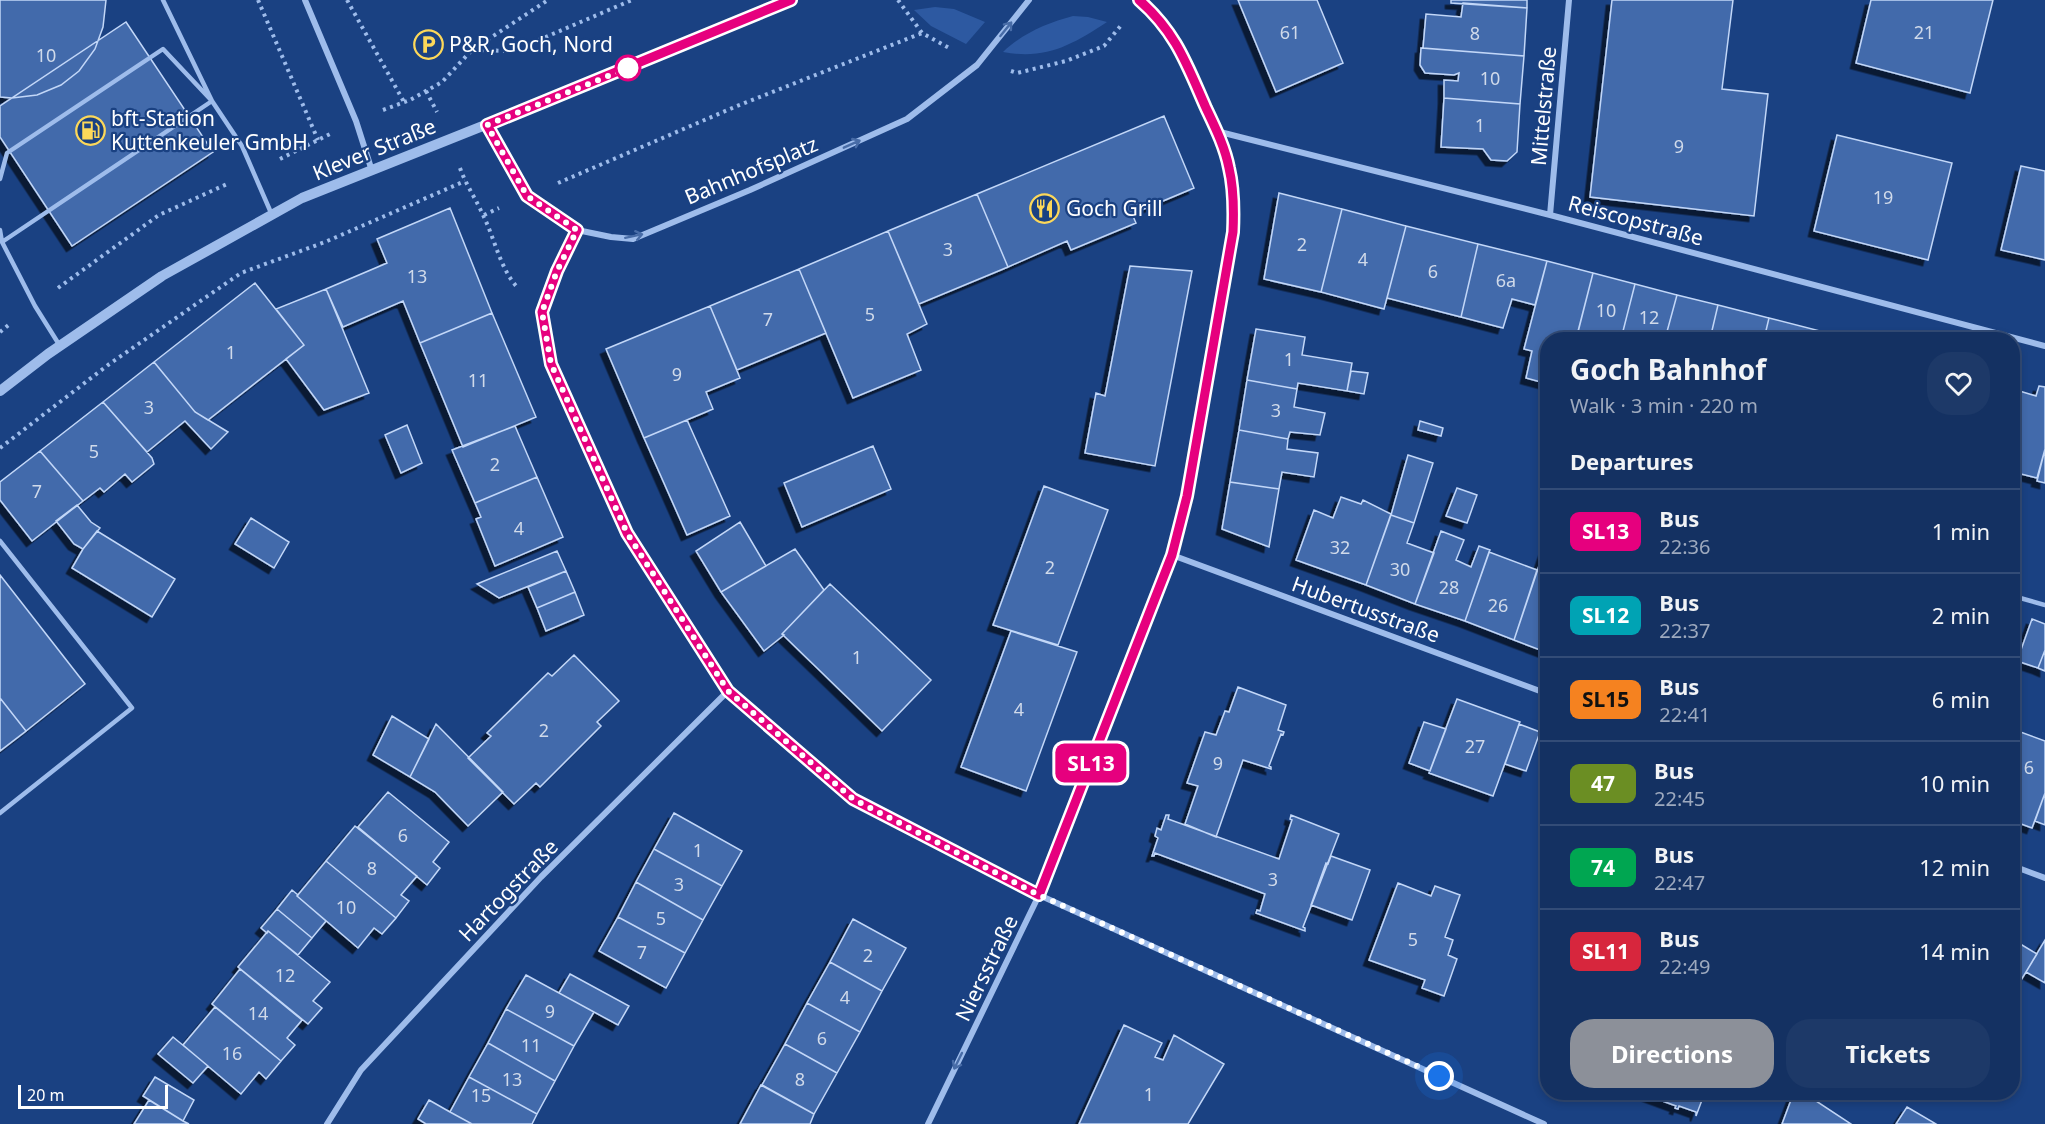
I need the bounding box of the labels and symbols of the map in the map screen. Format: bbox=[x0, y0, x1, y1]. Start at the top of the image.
house number: 61 bbox=[1280, 20, 1300, 44]
house number: 21 bbox=[1914, 20, 1934, 44]
one-way arrow bbox=[999, 21, 1012, 37]
house number: 8 bbox=[1470, 21, 1480, 45]
parking icon: P&R, Goch, Nord bbox=[412, 28, 444, 60]
place label: P&R, Goch, Nord bbox=[449, 30, 613, 58]
house number: 10 bbox=[36, 43, 56, 67]
street label: Mittelstraße bbox=[1524, 45, 1562, 167]
unlabelled marker bbox=[615, 55, 641, 81]
house number: 10 bbox=[1480, 66, 1500, 90]
place label: bft-Station Kuttenkeuler GmbH bbox=[111, 104, 308, 156]
street label: Klever Straße bbox=[308, 112, 440, 186]
house number: 1 bbox=[1475, 113, 1485, 137]
fuel station icon: bft-Station Kuttenkeuler GmbH bbox=[74, 114, 106, 146]
street label: Bahnhofsplatz bbox=[680, 129, 822, 211]
house number: 9 bbox=[1674, 134, 1684, 158]
one-way arrow bbox=[843, 138, 861, 149]
house number: 19 bbox=[1873, 185, 1893, 209]
street label: Reiscopstraße bbox=[1565, 189, 1707, 251]
restaurant icon: Goch Grill bbox=[1029, 192, 1061, 224]
place label: Goch Grill bbox=[1066, 194, 1163, 222]
one-way arrow bbox=[624, 230, 643, 241]
house number: 2 bbox=[1297, 232, 1307, 256]
house number: 3 bbox=[943, 237, 953, 261]
house number: 4 bbox=[1358, 247, 1368, 271]
house number: 6 bbox=[1428, 259, 1438, 283]
house number: 13 bbox=[407, 264, 427, 288]
house number: 6a bbox=[1496, 268, 1516, 292]
house number: 10 bbox=[1596, 298, 1616, 322]
house number: 5 bbox=[865, 302, 875, 326]
house number: 12 bbox=[1639, 305, 1659, 329]
house number: 7 bbox=[763, 307, 773, 331]
house number: 1 bbox=[226, 340, 236, 364]
house number: 1 bbox=[1284, 347, 1294, 371]
house number: 9 bbox=[672, 362, 682, 386]
house number: 11 bbox=[468, 368, 488, 392]
house number: 3 bbox=[144, 395, 154, 419]
house number: 3 bbox=[1271, 398, 1281, 422]
house number: 5 bbox=[89, 439, 99, 463]
house number: 2 bbox=[490, 452, 500, 476]
house number: 7 bbox=[32, 479, 42, 503]
house number: 4 bbox=[514, 516, 524, 540]
house number: 32 bbox=[1330, 535, 1350, 559]
house number: 2 bbox=[1045, 555, 1055, 579]
house number: 30 bbox=[1390, 557, 1410, 581]
street label: Hubertusstraße bbox=[1288, 569, 1444, 649]
house number: 28 bbox=[1439, 575, 1459, 599]
house number: 26 bbox=[1488, 593, 1508, 617]
house number: 1 bbox=[852, 645, 862, 669]
house number: 4 bbox=[1014, 697, 1024, 721]
house number: 2 bbox=[539, 718, 549, 742]
house number: 27 bbox=[1465, 734, 1485, 758]
line badge: SL13 bbox=[1049, 744, 1133, 783]
house number: 9 bbox=[1213, 751, 1223, 775]
house number: 6 bbox=[2024, 755, 2034, 779]
house number: 6 bbox=[398, 823, 408, 847]
street label: Hartogstraße bbox=[452, 833, 564, 947]
house number: 1 bbox=[693, 838, 703, 862]
house number: 8 bbox=[367, 856, 377, 880]
house number: 3 bbox=[1268, 867, 1278, 891]
house number: 3 bbox=[674, 872, 684, 896]
house number: 10 bbox=[336, 895, 356, 919]
house number: 5 bbox=[656, 906, 666, 930]
street label: Niersstraße bbox=[948, 910, 1024, 1026]
house number: 5 bbox=[1408, 927, 1418, 951]
house number: 7 bbox=[637, 940, 647, 964]
house number: 2 bbox=[863, 943, 873, 967]
house number: 12 bbox=[275, 963, 295, 987]
house number: 4 bbox=[840, 985, 850, 1009]
house number: 9 bbox=[545, 999, 555, 1023]
house number: 14 bbox=[248, 1001, 268, 1025]
house number: 6 bbox=[817, 1026, 827, 1050]
house number: 11 bbox=[521, 1033, 541, 1057]
house number: 16 bbox=[222, 1041, 242, 1065]
one-way arrow bbox=[952, 1052, 964, 1070]
your location bbox=[1424, 1061, 1454, 1091]
house number: 13 bbox=[502, 1067, 522, 1091]
house number: 8 bbox=[795, 1067, 805, 1091]
scale bar bbox=[18, 1082, 168, 1110]
house number: 1 bbox=[1144, 1082, 1154, 1106]
house number: 15 bbox=[471, 1083, 491, 1107]

